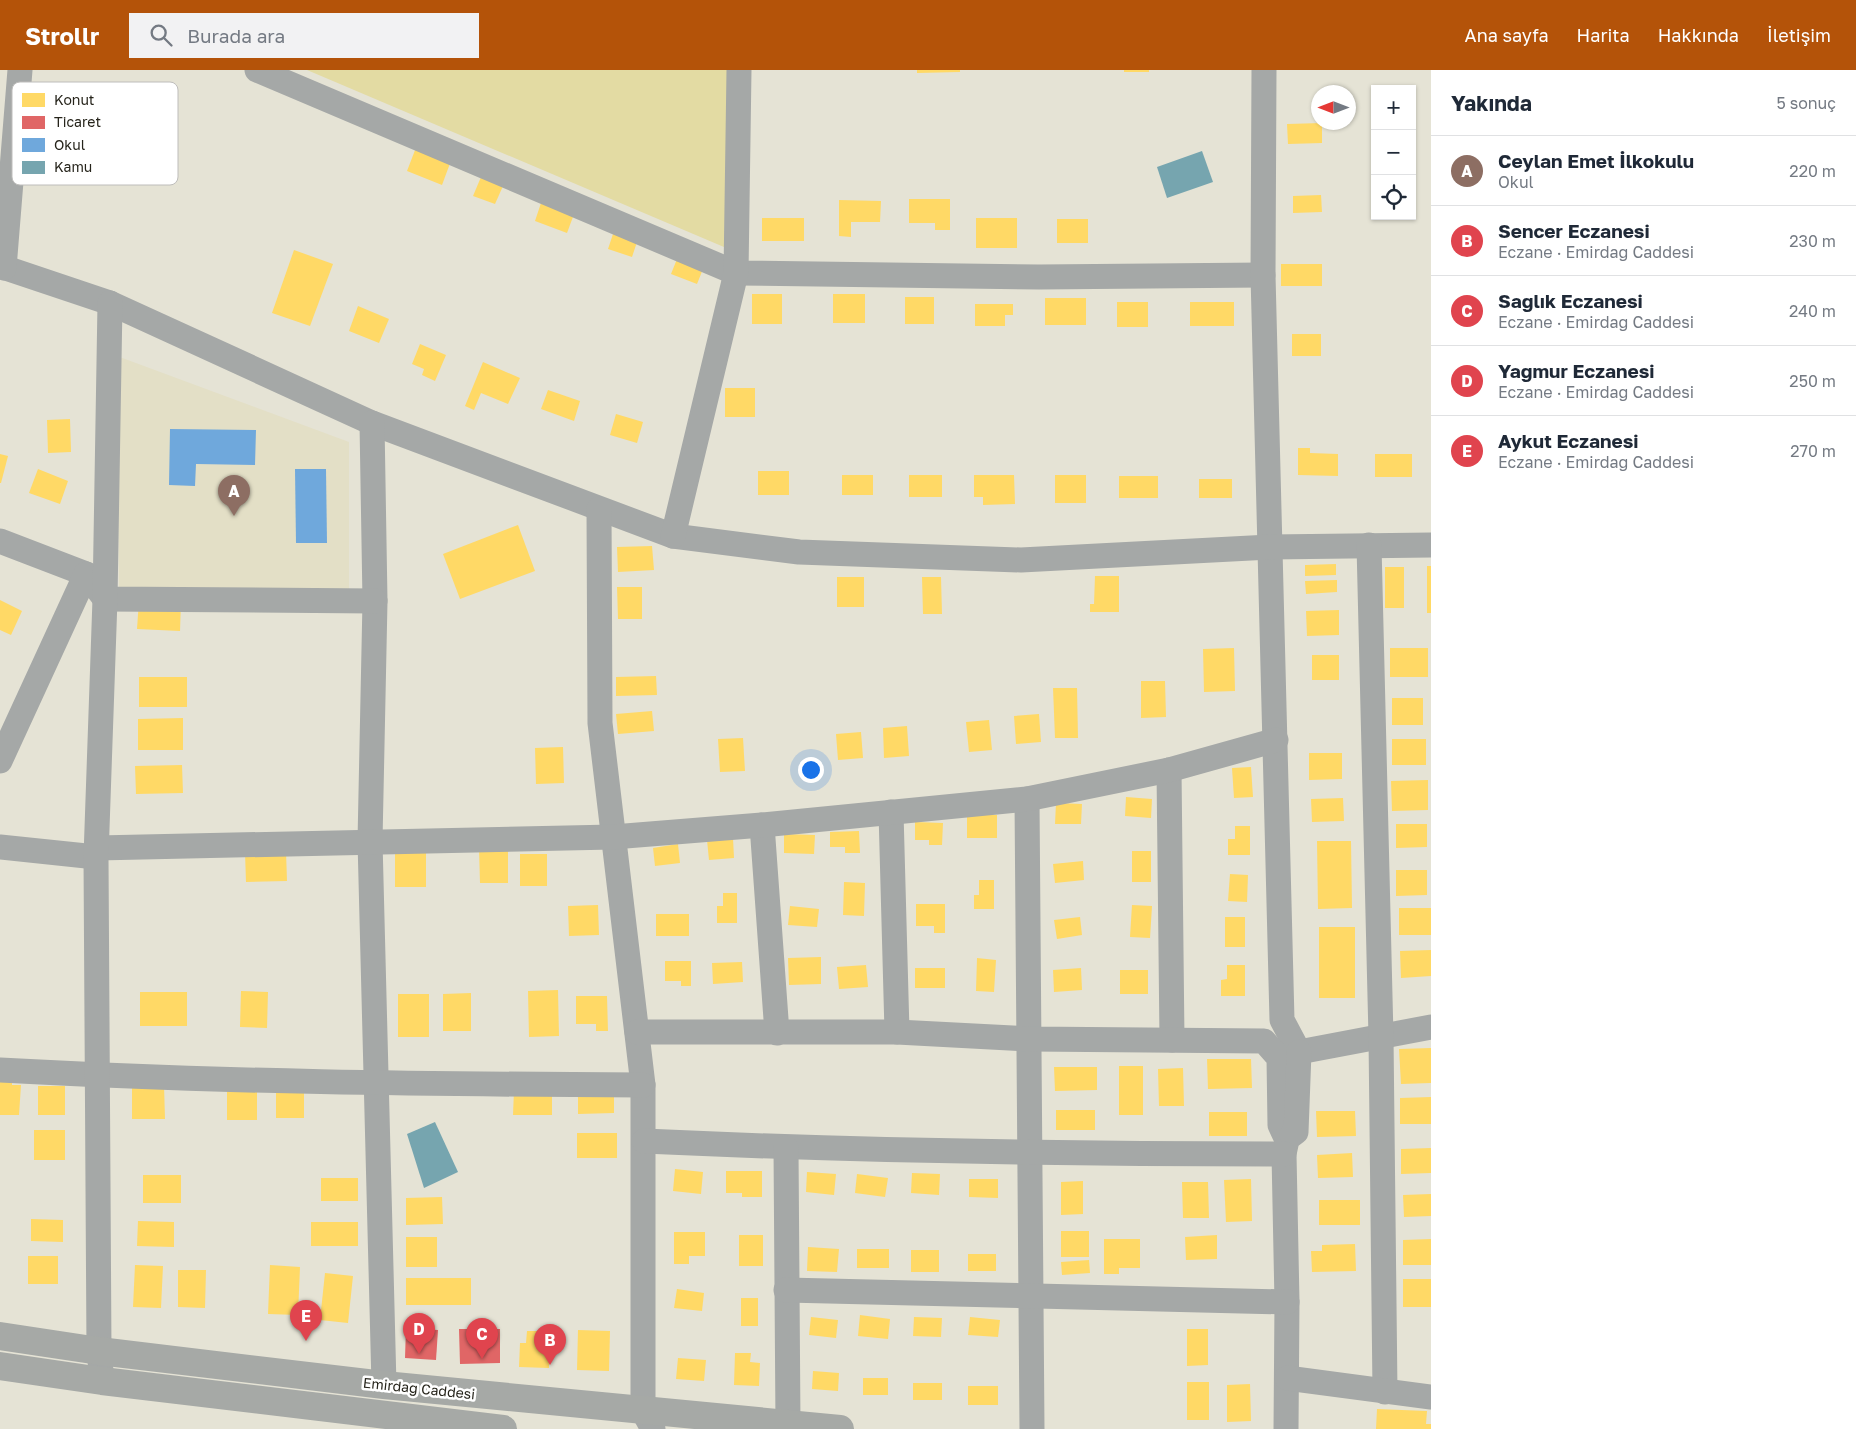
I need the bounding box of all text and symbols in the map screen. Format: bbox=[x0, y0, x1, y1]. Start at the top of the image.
search box bbox=[129, 13, 479, 58]
text: Strollr bbox=[25, 21, 99, 50]
icon: search bbox=[147, 21, 175, 49]
text: Burada ara bbox=[187, 24, 285, 47]
text: Ana sayfa bbox=[1465, 24, 1549, 46]
text: Harita bbox=[1577, 24, 1630, 46]
text: Hakkında bbox=[1658, 24, 1739, 46]
text: İletişim bbox=[1767, 24, 1831, 46]
legend bbox=[12, 82, 178, 185]
north arrow bbox=[1311, 85, 1356, 130]
map controls bbox=[1371, 85, 1416, 220]
button: + bbox=[1371, 85, 1416, 130]
text: Yakında bbox=[1451, 90, 1532, 116]
text: Konut bbox=[54, 91, 94, 108]
text: 5 sonuç bbox=[1776, 93, 1836, 113]
text: Ticaret bbox=[54, 113, 101, 130]
button: − bbox=[1371, 130, 1416, 175]
text: Okul bbox=[54, 136, 85, 153]
text: Ceylan Emet İlkokulu bbox=[1498, 149, 1694, 172]
text: Kamu bbox=[54, 158, 92, 175]
text: A bbox=[1461, 161, 1473, 181]
text: 220 m bbox=[1789, 161, 1836, 181]
text: Okul bbox=[1498, 172, 1534, 192]
button: locate bbox=[1371, 175, 1416, 220]
text: Sencer Eczanesi bbox=[1498, 219, 1650, 242]
text: B bbox=[1461, 231, 1473, 251]
text: 230 m bbox=[1789, 231, 1836, 251]
text: Eczane · Emirdağ Caddesi bbox=[1498, 242, 1694, 262]
text: Sağlık Eczanesi bbox=[1498, 289, 1643, 312]
text: C bbox=[1461, 301, 1473, 321]
text: 240 m bbox=[1789, 301, 1836, 321]
text: Eczane · Emirdağ Caddesi bbox=[1498, 312, 1694, 332]
text: Yağmur Eczanesi bbox=[1498, 359, 1655, 382]
text: D bbox=[1461, 371, 1473, 391]
text: 250 m bbox=[1789, 371, 1836, 391]
text: Eczane · Emirdağ Caddesi bbox=[1498, 382, 1694, 402]
text: Aykut Eczanesi bbox=[1498, 429, 1638, 452]
text: E bbox=[1462, 441, 1472, 461]
text: 270 m bbox=[1790, 441, 1836, 461]
text: Eczane · Emirdağ Caddesi bbox=[1498, 452, 1694, 472]
pin: A bbox=[218, 475, 250, 516]
your location bbox=[798, 757, 824, 783]
pin: E bbox=[290, 1300, 322, 1341]
pin: D bbox=[403, 1313, 435, 1354]
pin: C bbox=[466, 1318, 498, 1359]
pin: B bbox=[534, 1324, 566, 1365]
street label: Emirdağ Caddesi bbox=[362, 1374, 476, 1402]

